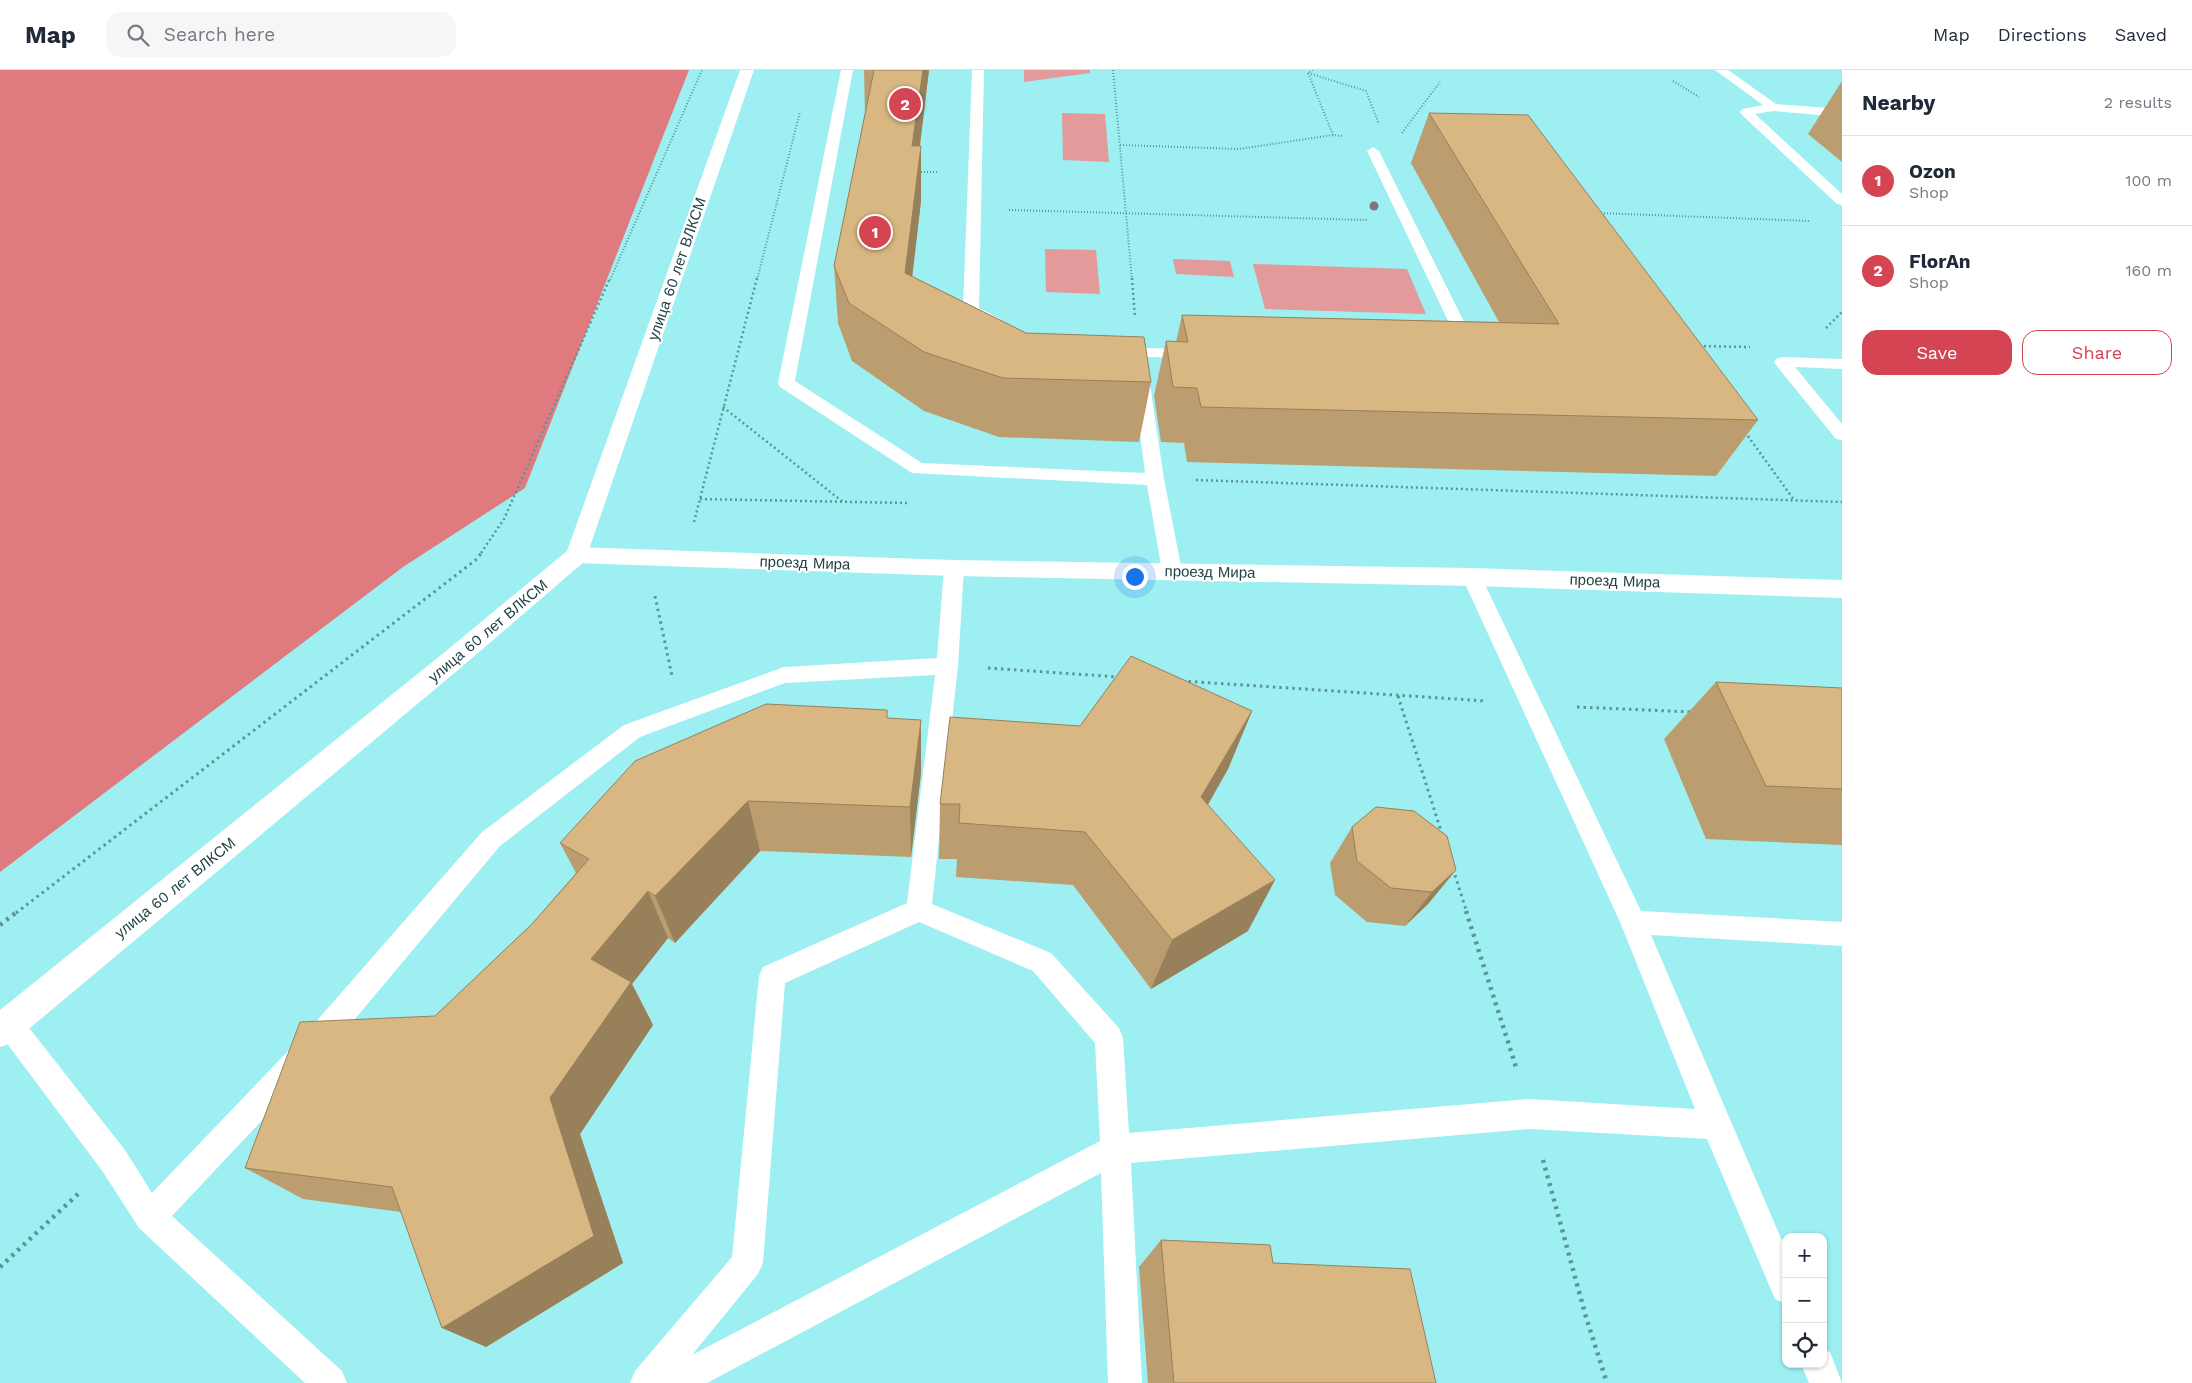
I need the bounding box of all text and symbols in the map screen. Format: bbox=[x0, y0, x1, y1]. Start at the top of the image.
search box bbox=[106, 12, 456, 57]
text: Map bbox=[25, 21, 76, 49]
icon: search bbox=[124, 21, 152, 49]
text: Search here bbox=[164, 23, 275, 46]
text: Map bbox=[1933, 24, 1970, 45]
text: Directions bbox=[1998, 24, 2087, 45]
text: Saved bbox=[2115, 24, 2167, 45]
pin: 2 bbox=[889, 85, 921, 123]
text: Nearby bbox=[1862, 90, 1935, 115]
text: 2 results bbox=[2104, 93, 2172, 112]
text: Ozon bbox=[1909, 160, 1956, 183]
text: 1 bbox=[1875, 171, 1881, 190]
text: 100 m bbox=[2125, 171, 2172, 190]
text: Shop bbox=[1909, 183, 1949, 202]
street label: улица 60 лет ВЛКСМ bbox=[644, 195, 710, 343]
pin: 1 bbox=[859, 213, 891, 251]
text: FlorAn bbox=[1909, 250, 1971, 273]
text: 2 bbox=[1873, 261, 1883, 280]
text: 160 m bbox=[2125, 261, 2172, 280]
text: Shop bbox=[1909, 273, 1949, 292]
button: Save bbox=[1862, 330, 2012, 375]
button: Share bbox=[2022, 330, 2172, 375]
street label: проезд Мира bbox=[759, 552, 851, 574]
street label: проезд Мира bbox=[1164, 562, 1256, 582]
your location bbox=[1122, 564, 1148, 590]
street label: проезд Мира bbox=[1569, 570, 1661, 592]
street label: улица 60 лет ВЛКСМ bbox=[425, 576, 551, 686]
street label: улица 60 лет ВЛКСМ bbox=[111, 834, 239, 942]
map controls bbox=[1782, 1233, 1827, 1368]
button: + bbox=[1782, 1233, 1827, 1278]
button: − bbox=[1782, 1278, 1827, 1323]
button: locate bbox=[1782, 1323, 1827, 1368]

